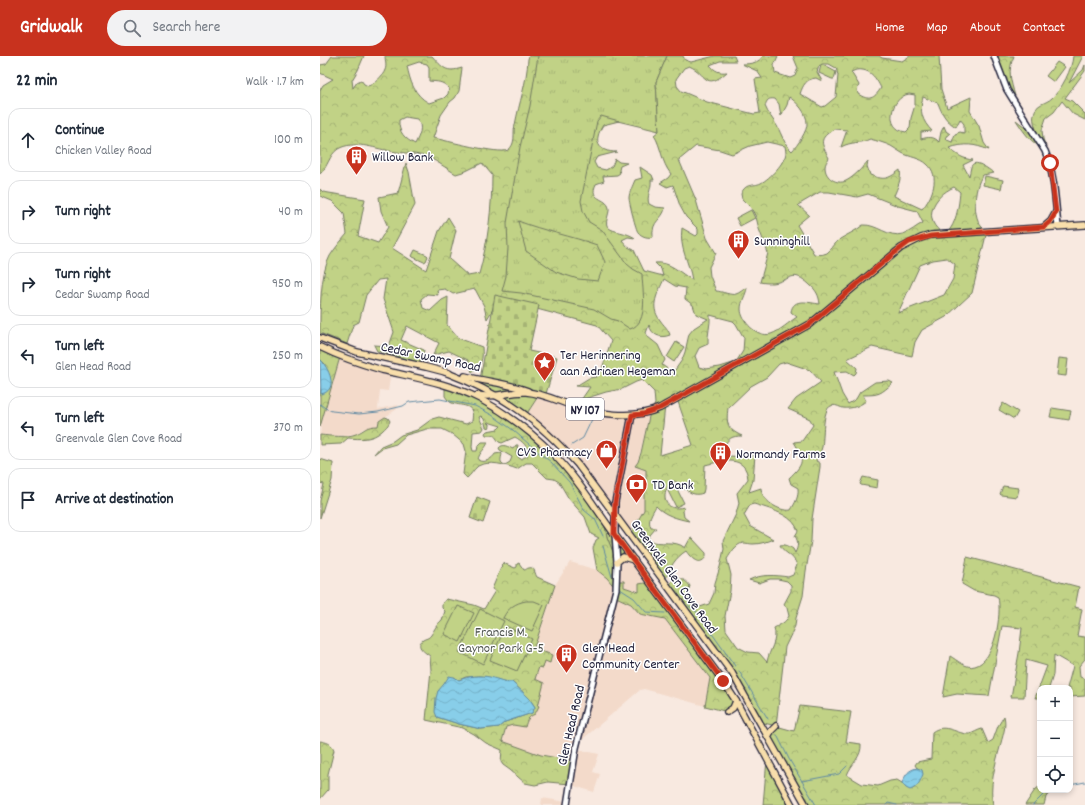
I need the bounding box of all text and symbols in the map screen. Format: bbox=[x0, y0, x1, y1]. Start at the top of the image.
search box bbox=[107, 10, 387, 46]
text: Gridwalk bbox=[20, 15, 83, 42]
icon: search bbox=[121, 17, 143, 39]
text: Search here bbox=[153, 17, 220, 39]
text: Home bbox=[875, 18, 904, 38]
text: Map bbox=[926, 18, 948, 38]
text: About bbox=[970, 18, 1001, 38]
text: Contact bbox=[1023, 18, 1065, 38]
text: 22 min bbox=[16, 70, 57, 94]
text: Walk · 1.7 km bbox=[246, 73, 304, 92]
text: Continue bbox=[55, 120, 104, 142]
icon: ahead bbox=[17, 129, 39, 151]
text: 100 m bbox=[274, 131, 303, 150]
text: Chicken Valley Road bbox=[55, 142, 152, 161]
building icon: Willow Bank bbox=[343, 143, 369, 176]
place label: Willow Bank bbox=[372, 148, 433, 168]
route start bbox=[1041, 154, 1059, 172]
icon: right bbox=[17, 201, 39, 223]
text: Turn right bbox=[55, 201, 111, 223]
text: 40 m bbox=[279, 203, 303, 222]
building icon: Sunninghill bbox=[725, 227, 751, 260]
place label: Sunninghill bbox=[754, 232, 811, 252]
text: Turn right bbox=[55, 264, 111, 286]
icon: right bbox=[17, 273, 39, 295]
text: 950 m bbox=[272, 275, 303, 294]
text: Cedar Swamp Road bbox=[55, 286, 150, 305]
text: Turn left bbox=[55, 336, 104, 358]
street label: Cedar Swamp Road bbox=[379, 338, 482, 378]
icon: left bbox=[17, 345, 39, 367]
place label: Ter Herinnering aan Adriaen Hegeman bbox=[560, 346, 675, 382]
text: 250 m bbox=[272, 347, 303, 366]
place icon: Ter Herinnering aan Adriaen Hegeman bbox=[532, 349, 558, 382]
text: Glen Head Road bbox=[55, 358, 131, 377]
road number: NY 107 bbox=[566, 398, 604, 420]
text: Turn left bbox=[55, 408, 104, 430]
icon: left bbox=[17, 417, 39, 439]
text: 370 m bbox=[273, 419, 303, 438]
text: Greenvale Glen Cove Road bbox=[55, 430, 182, 449]
shop icon: CVS Pharmacy bbox=[594, 438, 620, 471]
building icon: Normandy Farms bbox=[708, 440, 734, 473]
place label: CVS Pharmacy bbox=[517, 443, 592, 463]
place label: Normandy Farms bbox=[736, 445, 826, 465]
bank icon: TD Bank bbox=[623, 471, 649, 504]
place label: TD Bank bbox=[652, 476, 694, 496]
icon: arrive bbox=[17, 489, 39, 511]
text: Arrive at destination bbox=[55, 489, 173, 511]
street label: Greenvale Glen Cove Road bbox=[625, 516, 722, 638]
park label: Francis M. Gaynor Park G-5 bbox=[458, 623, 544, 659]
place label: Glen Head Community Center bbox=[582, 639, 680, 675]
building icon: Glen Head Community Center bbox=[553, 642, 579, 675]
route end bbox=[714, 672, 732, 690]
street label: Glen Head Road bbox=[553, 683, 591, 768]
map controls bbox=[1037, 685, 1073, 793]
button: + bbox=[1037, 685, 1073, 721]
button: − bbox=[1037, 721, 1073, 757]
button: locate bbox=[1037, 757, 1073, 793]

